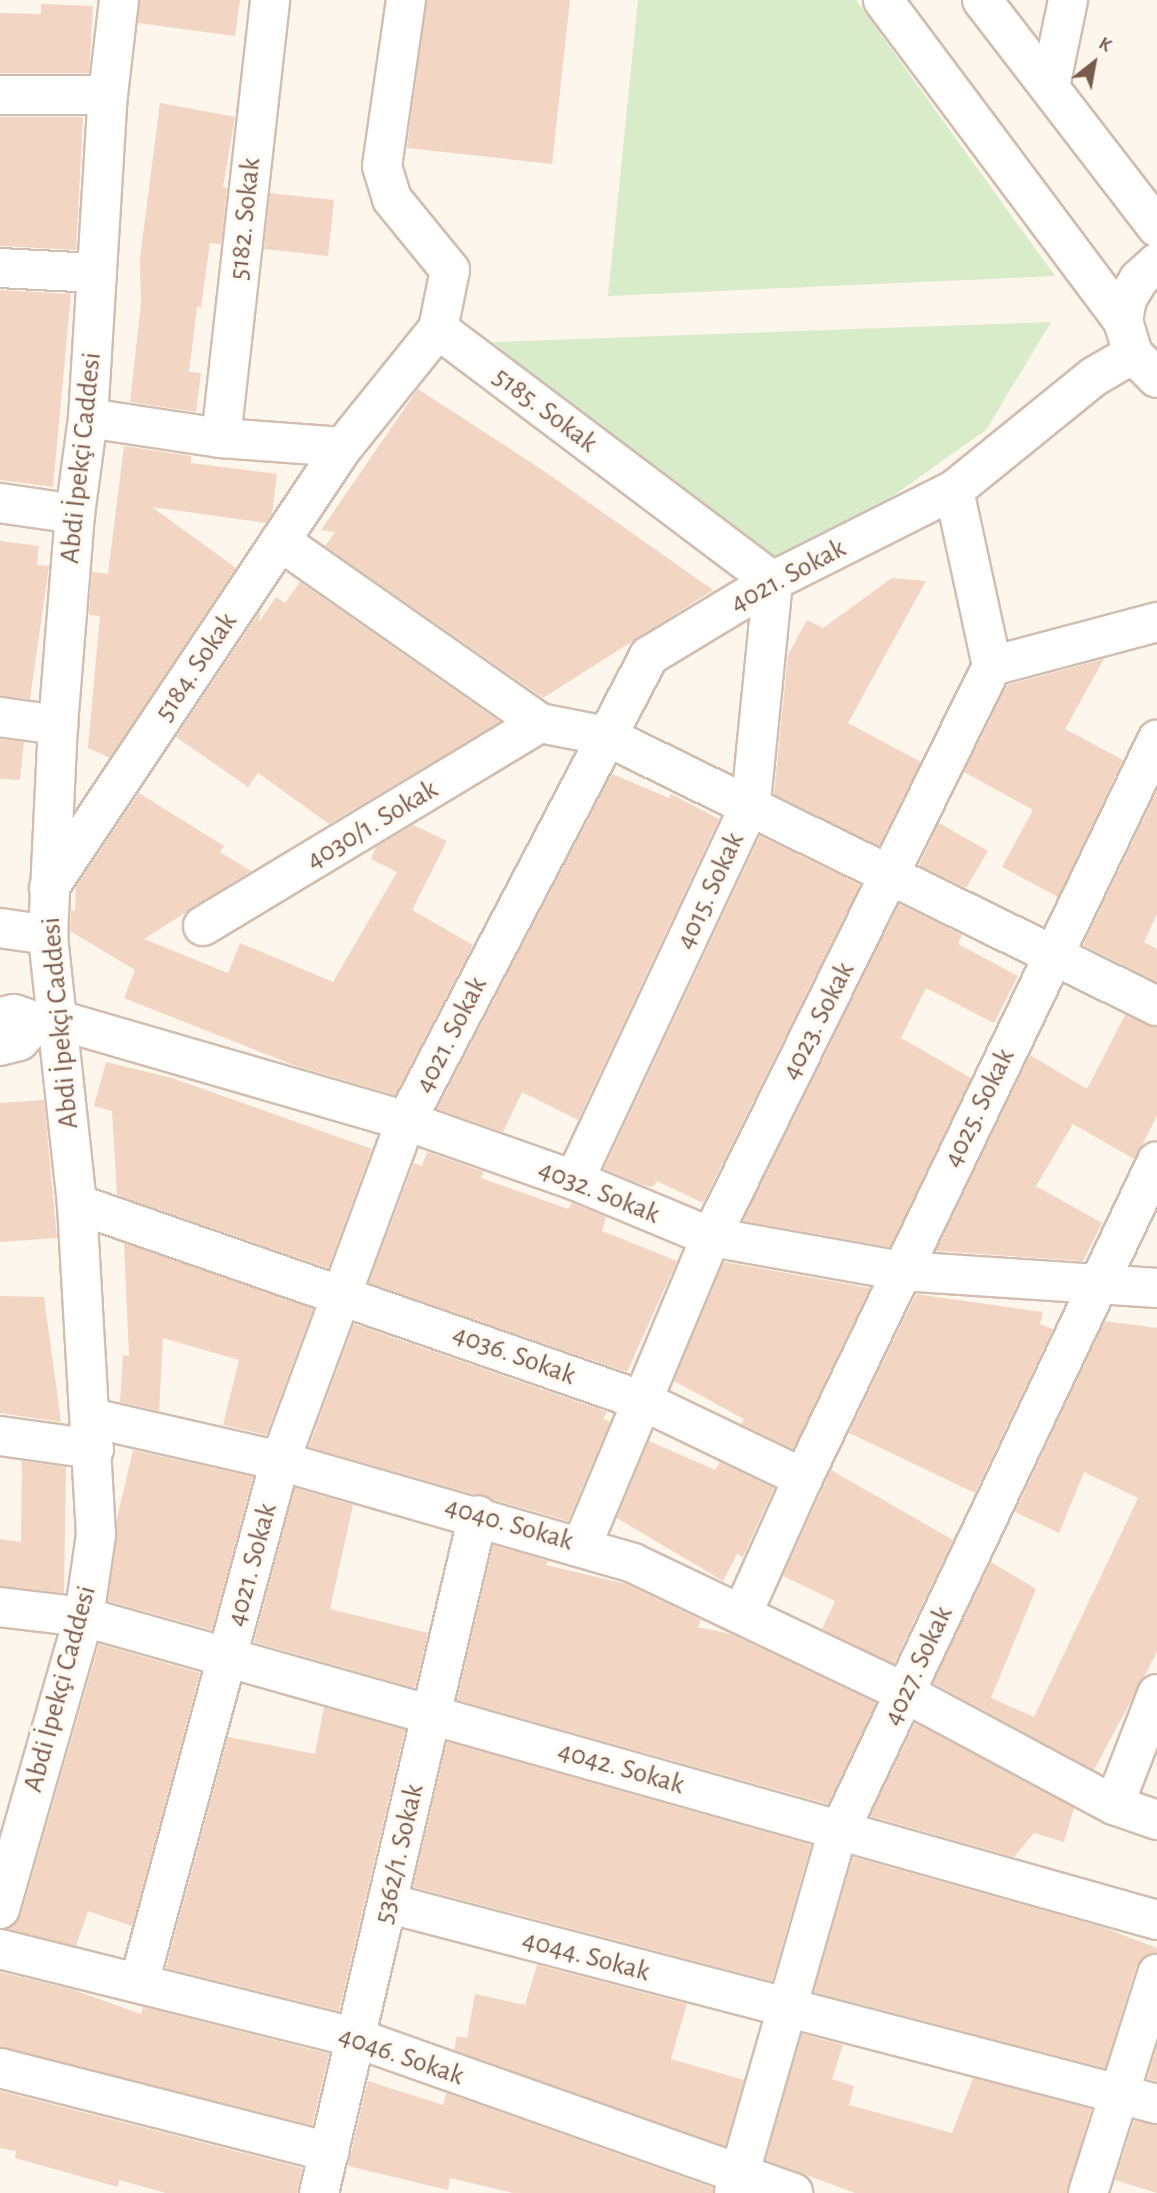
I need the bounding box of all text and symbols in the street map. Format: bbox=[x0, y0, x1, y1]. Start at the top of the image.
north arrow bbox=[1059, 28, 1129, 98]
text: K bbox=[1095, 34, 1115, 56]
street label: 5182. Sokak bbox=[222, 156, 268, 282]
street label: Abdi İpekçi Caddesi bbox=[53, 351, 109, 565]
street label: 5185. Sokak bbox=[486, 360, 604, 460]
street label: 4021. Sokak bbox=[724, 532, 852, 620]
street label: 5184. Sokak bbox=[148, 606, 244, 728]
street label: 4030/1. Sokak bbox=[300, 773, 444, 877]
street label: 4015. Sokak bbox=[668, 827, 752, 955]
street label: Abdi İpekçi Caddesi bbox=[34, 916, 86, 1130]
street label: 4023. Sokak bbox=[774, 956, 862, 1086]
street label: 4021. Sokak bbox=[407, 971, 495, 1099]
street label: 4025. Sokak bbox=[936, 1043, 1022, 1173]
street label: 4032. Sokak bbox=[533, 1152, 665, 1232]
street label: 4036. Sokak bbox=[448, 1317, 580, 1393]
street label: 4040. Sokak bbox=[441, 1490, 577, 1558]
street label: 4021. Sokak bbox=[219, 1500, 285, 1630]
street label: Abdi İpekçi Caddesi bbox=[16, 1582, 104, 1796]
street label: 4027. Sokak bbox=[876, 1601, 960, 1731]
street label: 4042. Sokak bbox=[554, 1734, 688, 1802]
street label: 5362/1. Sokak bbox=[367, 1781, 431, 1927]
street label: 4044. Sokak bbox=[519, 1923, 653, 1989]
street label: 4046. Sokak bbox=[334, 2019, 468, 2093]

